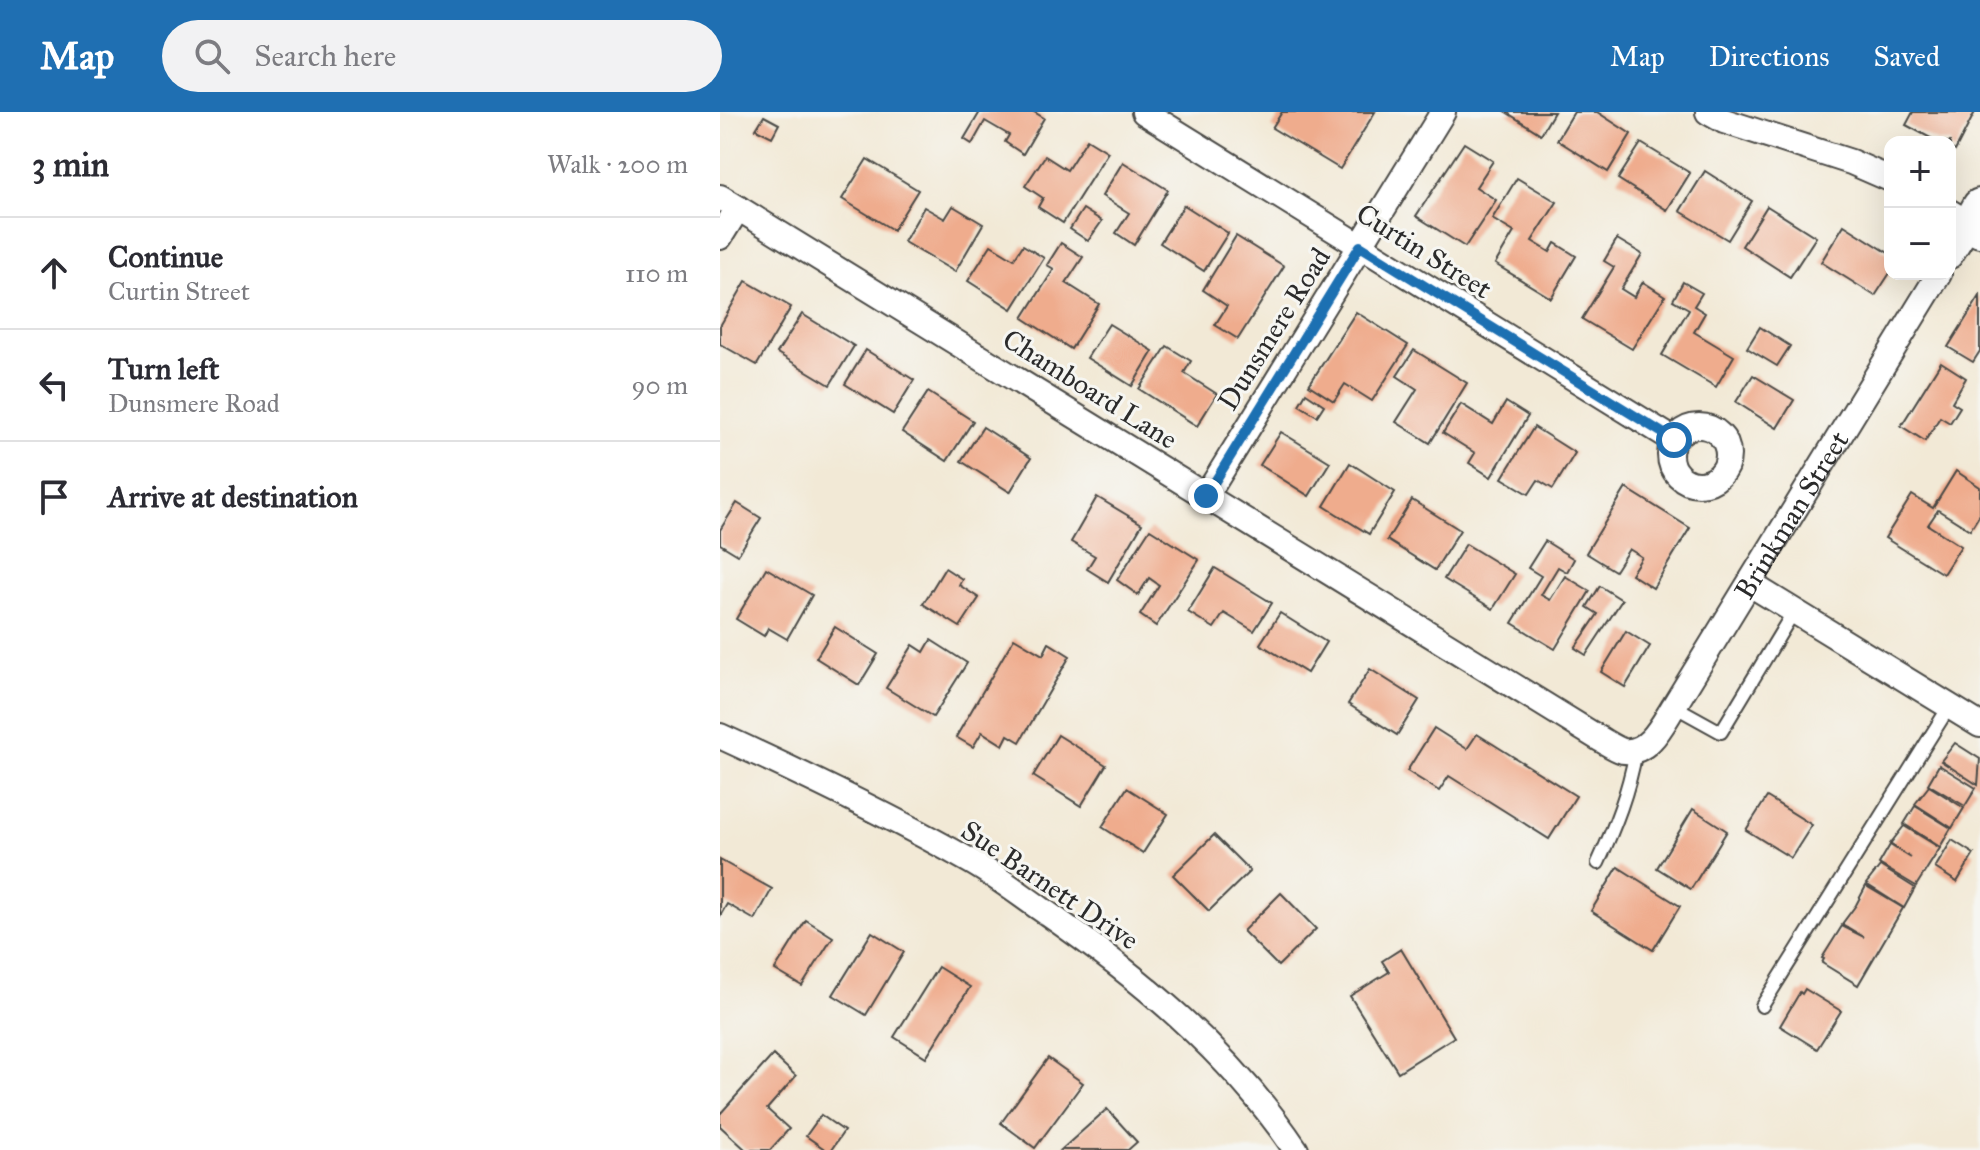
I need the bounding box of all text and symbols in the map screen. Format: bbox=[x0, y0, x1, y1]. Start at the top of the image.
search box bbox=[162, 20, 722, 92]
text: Map bbox=[40, 33, 114, 79]
icon: search bbox=[190, 34, 234, 78]
text: Search here bbox=[254, 38, 396, 74]
text: Map bbox=[1610, 39, 1665, 74]
text: Directions bbox=[1709, 39, 1830, 74]
text: Saved bbox=[1874, 39, 1940, 74]
map controls bbox=[1884, 136, 1956, 280]
button: + bbox=[1884, 136, 1956, 208]
text: 3 min bbox=[32, 144, 109, 185]
text: Walk · 200 m bbox=[547, 148, 688, 180]
street label: Curtin Street bbox=[1350, 196, 1498, 306]
button: − bbox=[1884, 208, 1956, 280]
text: Continue bbox=[108, 239, 223, 275]
street label: Dunsmere Road bbox=[1210, 241, 1338, 417]
icon: ahead bbox=[32, 251, 76, 295]
text: 110 m bbox=[625, 257, 688, 289]
text: Curtin Street bbox=[108, 275, 250, 307]
street label: Chamboard Lane bbox=[996, 321, 1184, 457]
text: Turn left bbox=[108, 351, 219, 387]
icon: left bbox=[32, 363, 76, 407]
text: 90 m bbox=[631, 369, 688, 401]
text: Dunsmere Road bbox=[108, 387, 280, 419]
route start bbox=[1656, 422, 1692, 458]
street label: Brinkman Street bbox=[1726, 424, 1856, 605]
icon: arrive bbox=[32, 475, 76, 519]
route end bbox=[1188, 478, 1224, 514]
text: Arrive at destination bbox=[108, 479, 358, 515]
street label: Sue Barnett Drive bbox=[954, 813, 1146, 957]

